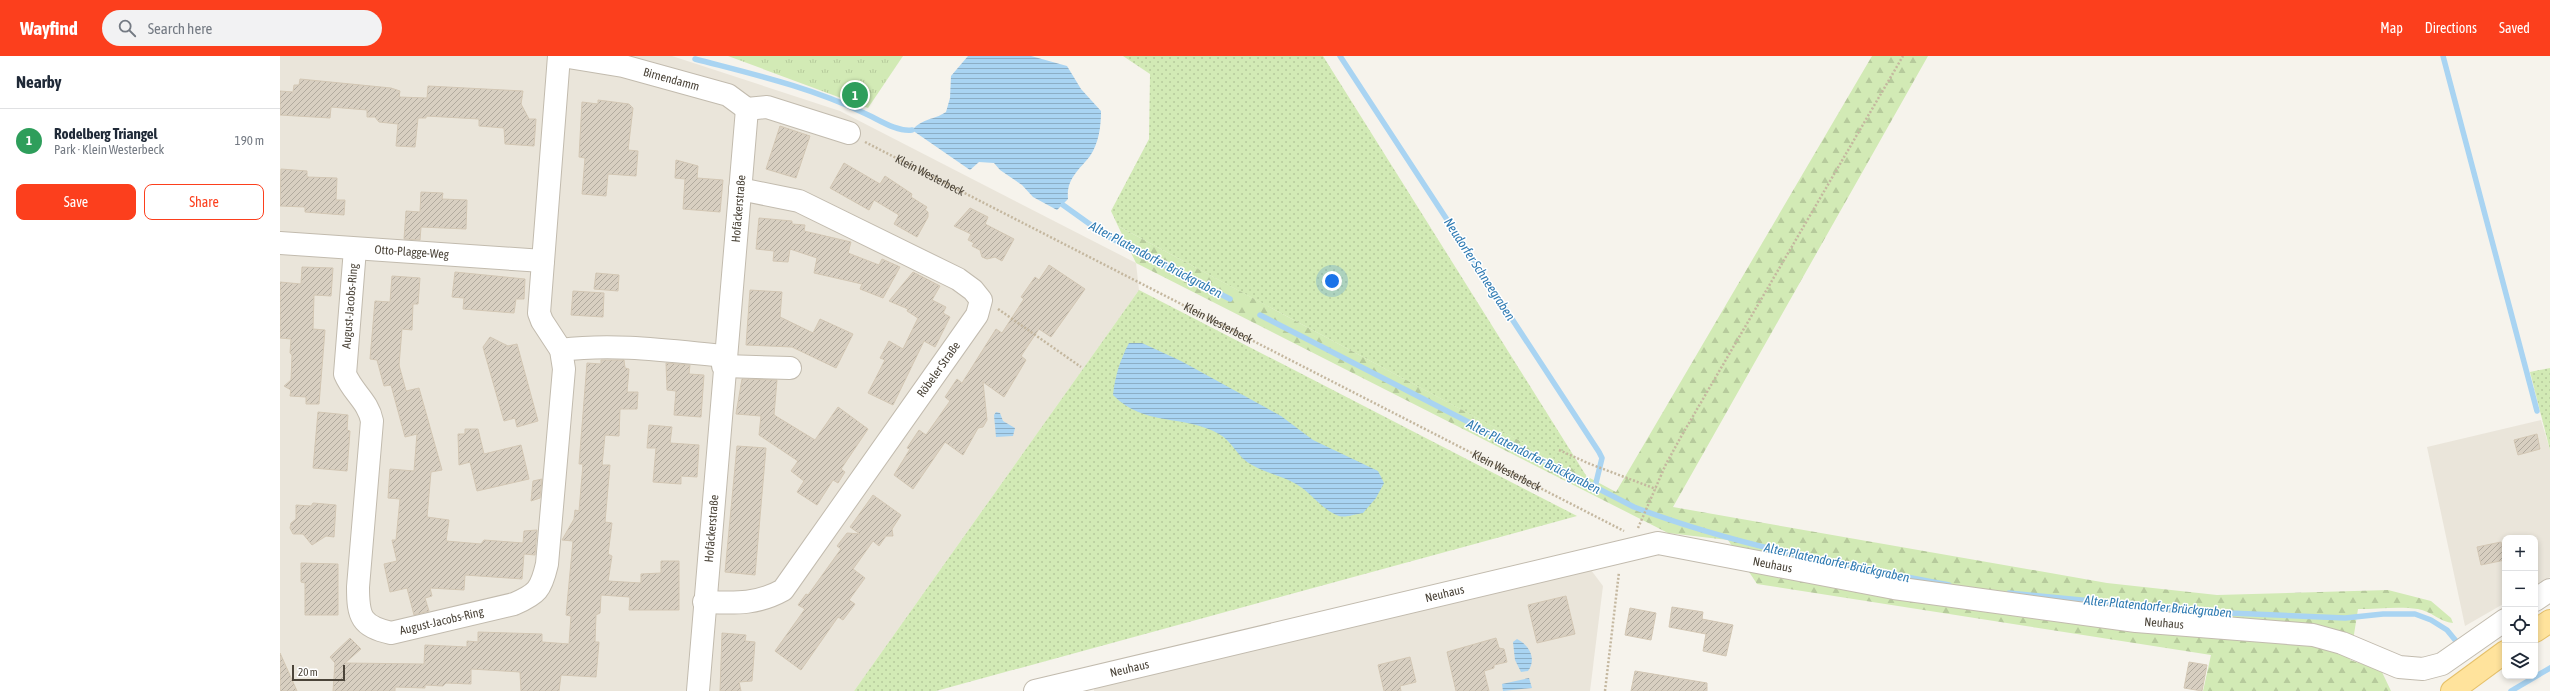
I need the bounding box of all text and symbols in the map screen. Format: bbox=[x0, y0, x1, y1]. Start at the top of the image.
search box bbox=[102, 10, 382, 46]
text: Wayfind bbox=[20, 17, 78, 39]
icon: search bbox=[116, 17, 138, 39]
text: Search here bbox=[148, 20, 212, 37]
text: Map bbox=[2380, 20, 2403, 36]
text: Directions bbox=[2425, 20, 2477, 36]
text: Saved bbox=[2499, 20, 2530, 36]
street label: Birnendamm bbox=[642, 65, 701, 94]
text: Nearby bbox=[16, 72, 62, 92]
pin: 1 bbox=[842, 80, 868, 110]
text: Rodelberg Triangel bbox=[54, 125, 158, 142]
text: 1 bbox=[26, 133, 32, 148]
text: 190 m bbox=[235, 133, 264, 148]
text: Park · Klein Westerbeck bbox=[54, 142, 164, 157]
street label: Klein Westerbeck bbox=[893, 152, 968, 199]
street label: Hofäckerstraße bbox=[729, 174, 748, 243]
button: Save bbox=[16, 184, 136, 220]
button: Share bbox=[144, 184, 264, 220]
water label: Neudorfer Schneegraben bbox=[1441, 215, 1519, 324]
water label: Alter Platendorfer Brückgraben bbox=[1086, 218, 1225, 301]
street label: Otto-Plagge-Weg bbox=[374, 242, 450, 262]
street label: August-Jacobs-Ring bbox=[339, 262, 361, 349]
your location bbox=[1322, 271, 1342, 291]
street label: Klein Westerbeck bbox=[1181, 300, 1256, 347]
street label: Röbeler Straße bbox=[914, 339, 963, 400]
water label: Alter Platendorfer Brückgraben bbox=[1464, 416, 1604, 497]
street label: Klein Westerbeck bbox=[1470, 447, 1544, 495]
street label: Hofäckerstraße bbox=[702, 494, 721, 563]
map controls bbox=[2502, 535, 2538, 679]
button: + bbox=[2502, 535, 2538, 571]
water label: Alter Platendorfer Brückgraben bbox=[1762, 540, 1912, 585]
street label: Neuhaus bbox=[1752, 554, 1793, 575]
button: − bbox=[2502, 571, 2538, 607]
street label: Neuhaus bbox=[1424, 582, 1466, 605]
water label: Alter Platendorfer Brückgraben bbox=[2083, 592, 2233, 620]
street label: August-Jacobs-Ring bbox=[398, 604, 486, 638]
button: locate bbox=[2502, 607, 2538, 643]
street label: Neuhaus bbox=[2144, 615, 2184, 632]
button: layers bbox=[2502, 643, 2538, 679]
street label: Neuhaus bbox=[1108, 657, 1150, 680]
scale bar bbox=[292, 663, 345, 682]
text: 20 m bbox=[298, 666, 318, 678]

